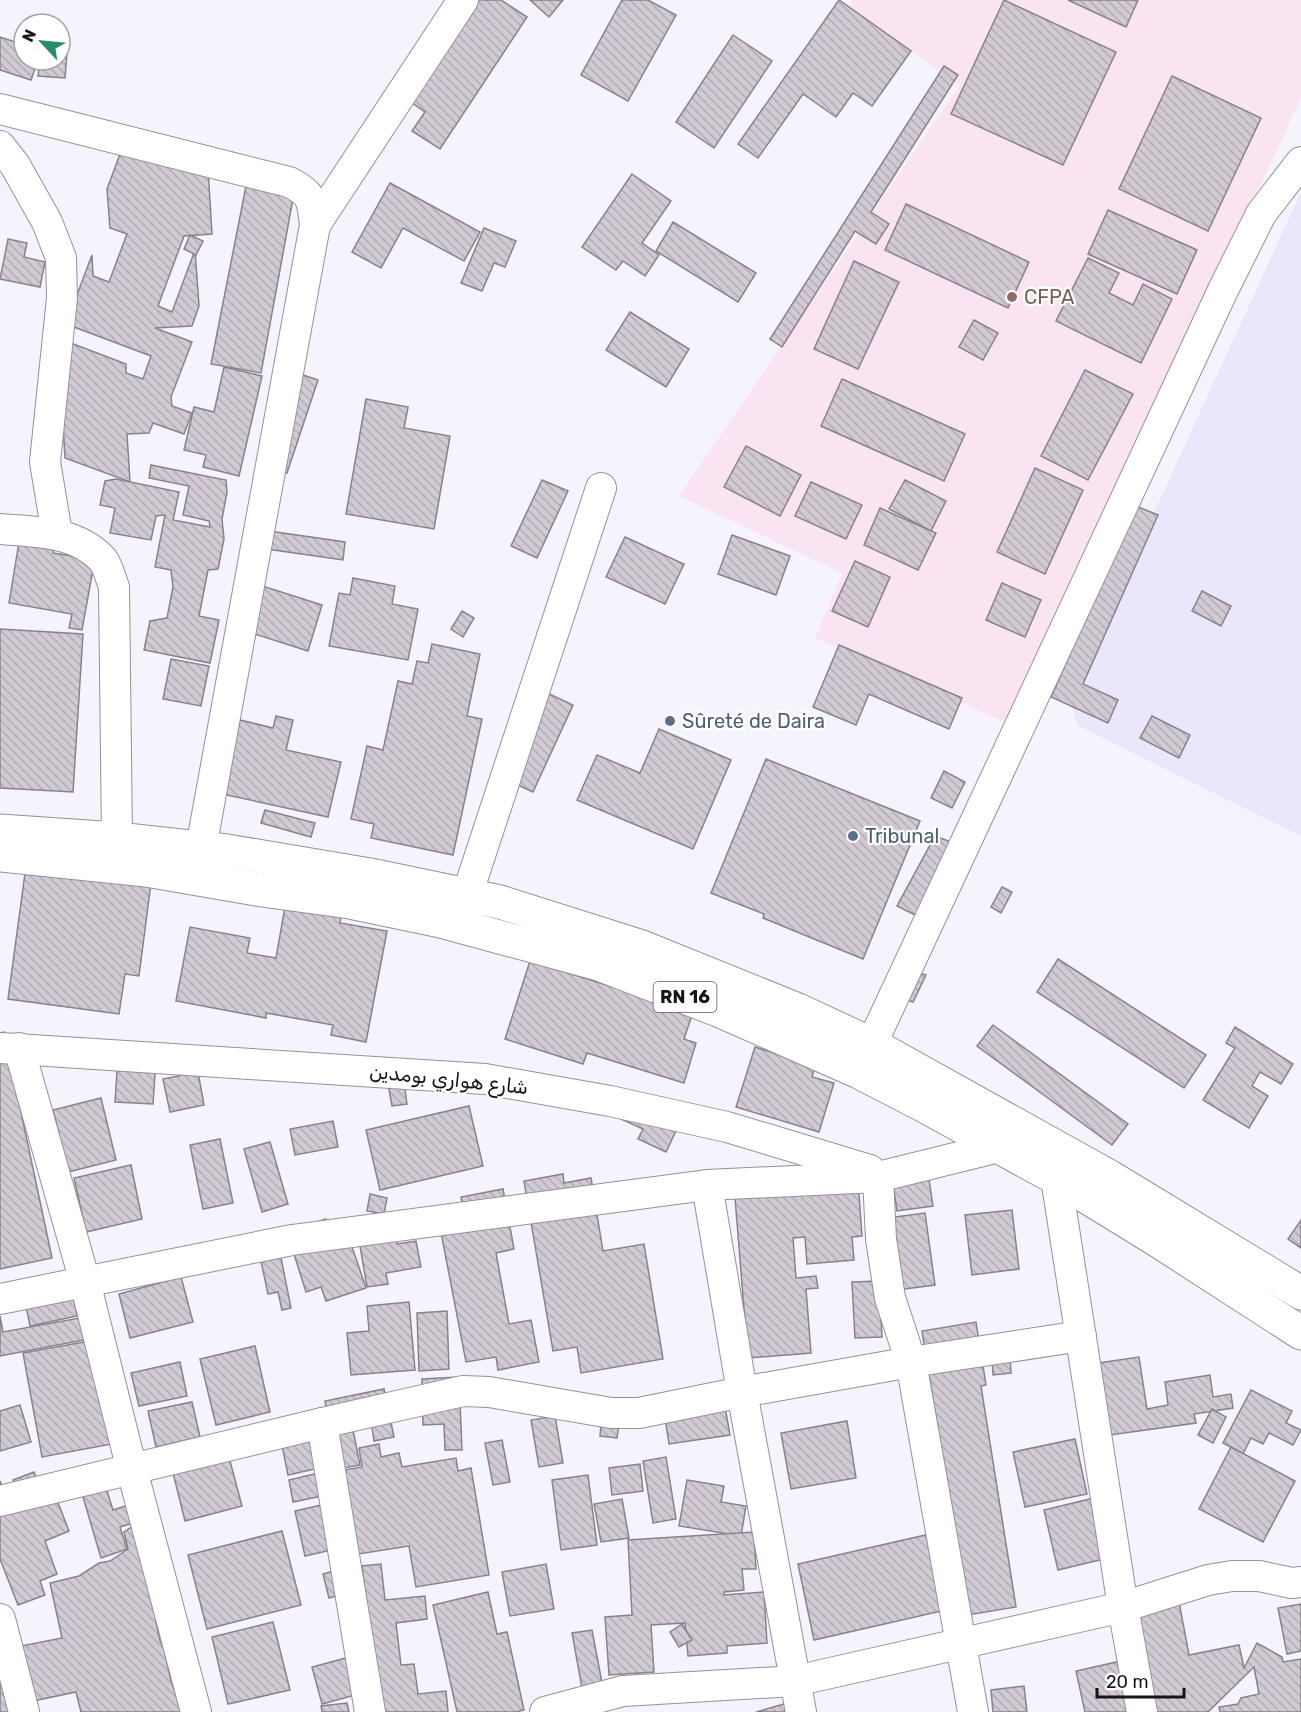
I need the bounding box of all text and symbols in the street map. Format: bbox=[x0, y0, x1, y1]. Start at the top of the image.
north arrow bbox=[12, 12, 72, 72]
text: N bbox=[18, 26, 40, 45]
place label: CFPA bbox=[1024, 285, 1074, 309]
marker: CFPA bbox=[1005, 290, 1019, 304]
place label: Sûreté de Daira bbox=[682, 709, 825, 733]
marker: Sûreté de Daira bbox=[663, 714, 677, 728]
place label: Tribunal bbox=[865, 824, 939, 848]
marker: Tribunal bbox=[846, 829, 860, 843]
road number: RN 16 bbox=[654, 982, 716, 1012]
street label: شارع هواري بومدين bbox=[368, 1059, 530, 1101]
scale bar bbox=[1097, 1661, 1184, 1699]
text: 20 m bbox=[1106, 1671, 1148, 1693]

